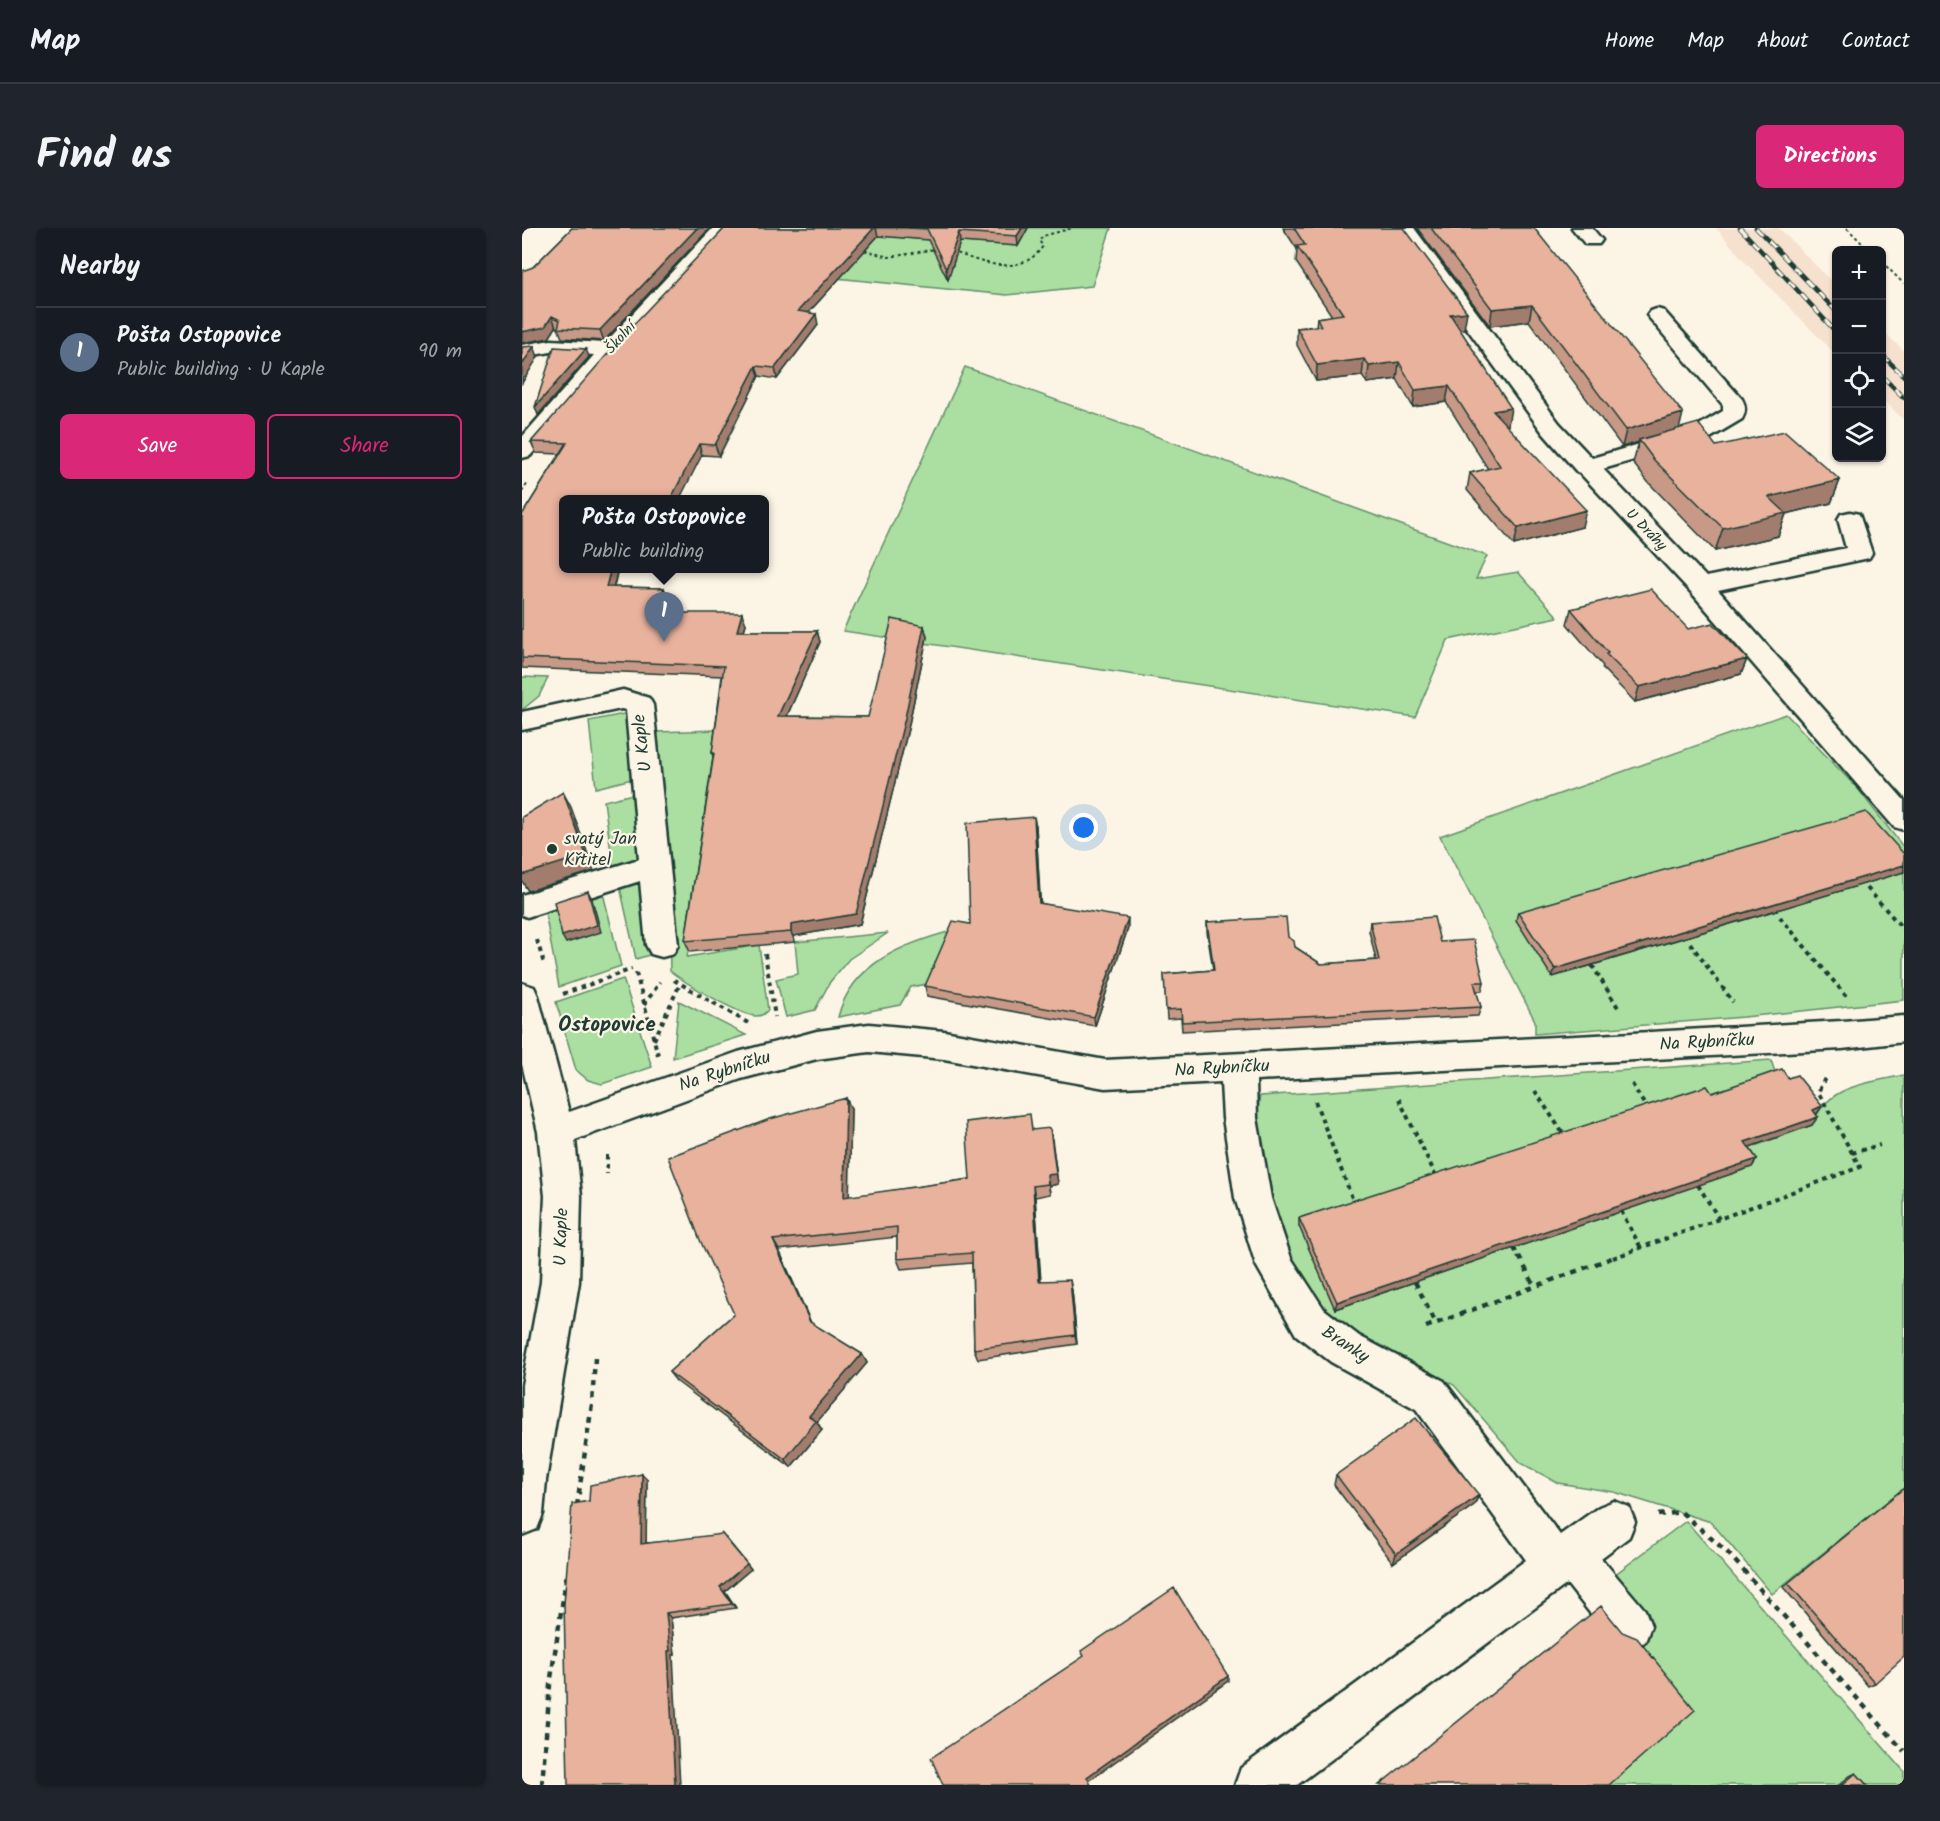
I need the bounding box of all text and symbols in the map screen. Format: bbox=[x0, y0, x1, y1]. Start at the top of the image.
text: Map bbox=[30, 19, 81, 64]
text: Home bbox=[1605, 25, 1654, 58]
text: Map bbox=[1687, 25, 1724, 58]
text: About bbox=[1757, 25, 1808, 58]
text: Contact bbox=[1841, 25, 1910, 58]
text: Find us bbox=[36, 123, 172, 190]
button: Directions bbox=[1756, 125, 1904, 188]
text: Nearby bbox=[60, 246, 140, 288]
map controls bbox=[1832, 246, 1886, 462]
button: + bbox=[1832, 246, 1886, 300]
button: − bbox=[1832, 300, 1886, 354]
street label: Školní bbox=[600, 314, 644, 360]
text: Pošta Ostopovice bbox=[117, 319, 281, 354]
text: 1 bbox=[76, 336, 83, 368]
text: 90 m bbox=[418, 336, 462, 368]
text: Public building · U Kaple bbox=[117, 354, 325, 386]
button: locate bbox=[1832, 354, 1886, 408]
button: layers bbox=[1832, 408, 1886, 462]
button: Save bbox=[60, 414, 255, 479]
button: Share bbox=[267, 414, 462, 479]
popup bbox=[559, 495, 769, 573]
text: Pošta Ostopovice bbox=[582, 501, 746, 536]
street label: U Dráhy bbox=[1619, 503, 1673, 558]
text: Public building bbox=[582, 536, 704, 568]
pin: 1 bbox=[644, 592, 684, 642]
street label: U Kaple bbox=[625, 712, 661, 774]
your location bbox=[1069, 813, 1098, 842]
place label: svatý Jan Křtitel bbox=[564, 825, 637, 875]
marker: svatý Jan Křtitel bbox=[545, 842, 559, 856]
district label: Ostopovice bbox=[558, 1009, 656, 1042]
street label: Na Rybníčku bbox=[1659, 1026, 1756, 1060]
street label: Na Rybníčku bbox=[675, 1043, 775, 1101]
street label: Na Rybníčku bbox=[1174, 1052, 1271, 1086]
street label: U Kaple bbox=[546, 1207, 578, 1267]
street label: Branky bbox=[1315, 1319, 1375, 1372]

